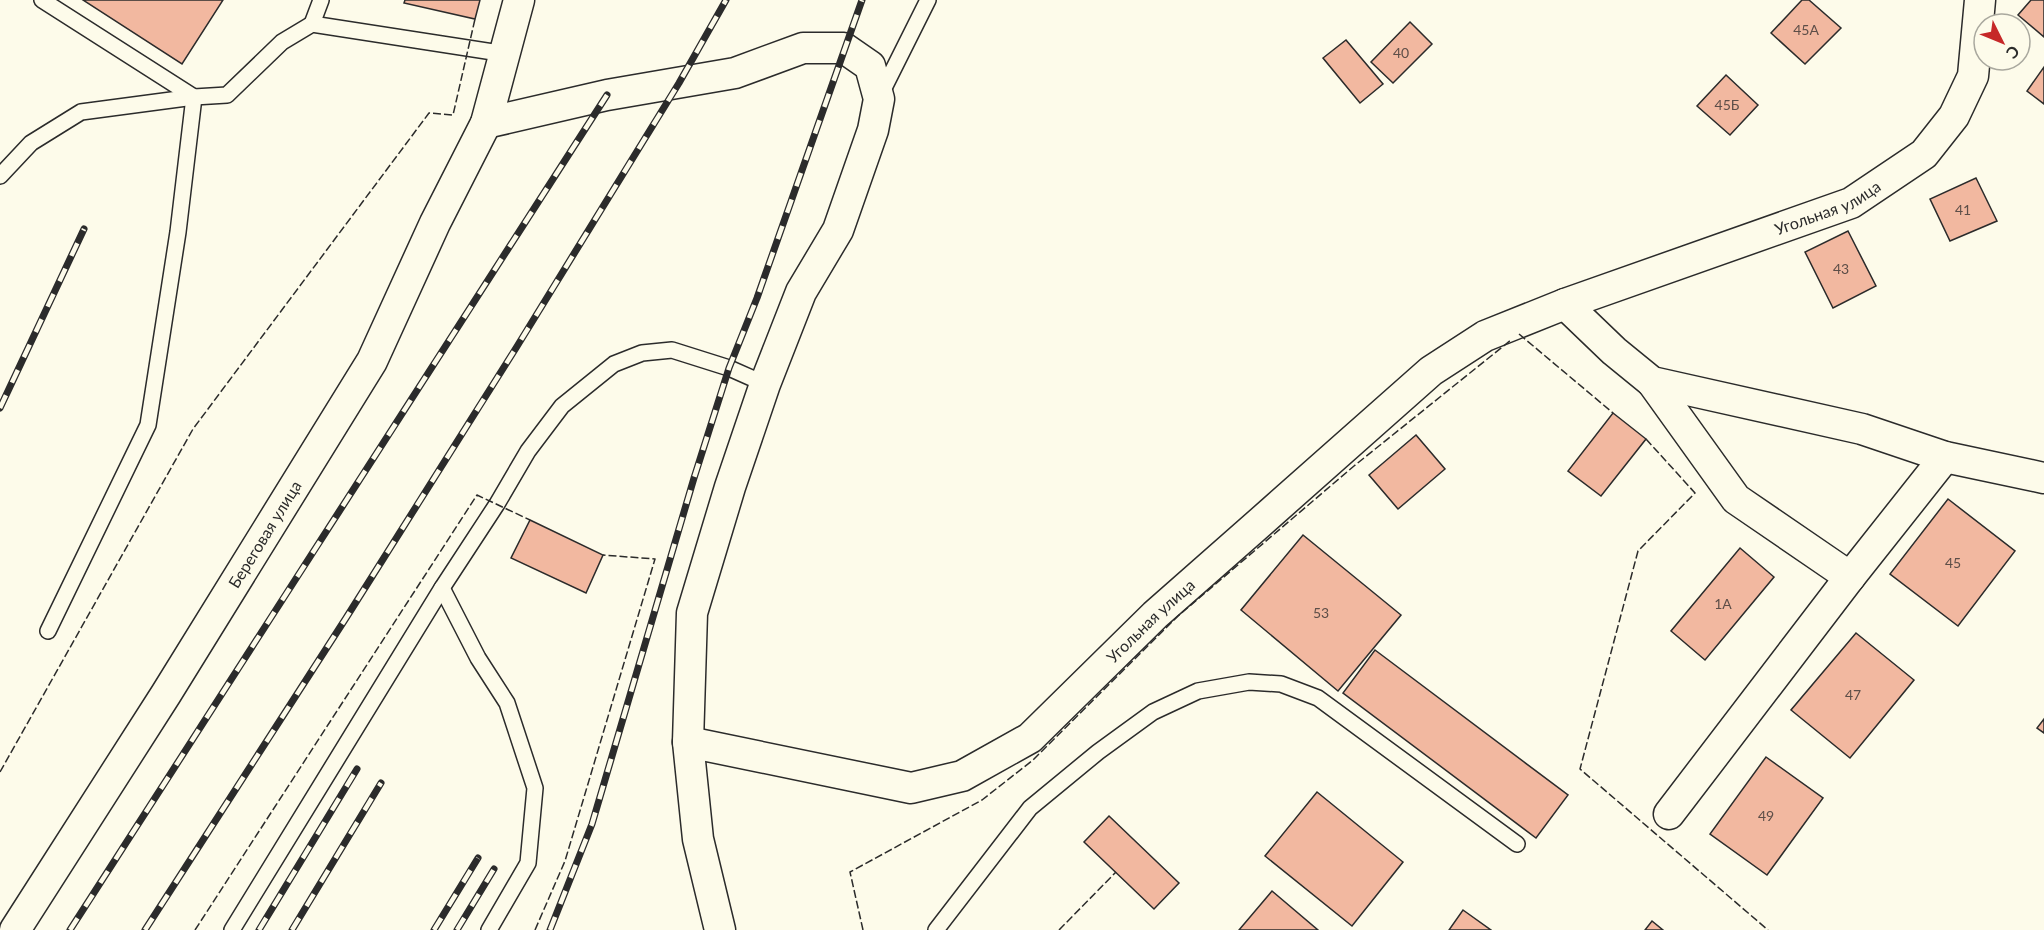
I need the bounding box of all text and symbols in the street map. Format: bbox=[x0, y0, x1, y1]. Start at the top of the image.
north arrow bbox=[1972, 12, 2032, 72]
house number: 45А bbox=[1793, 21, 1819, 38]
text: С bbox=[2002, 42, 2024, 63]
house number: 40 bbox=[1393, 44, 1409, 61]
house number: 45Б bbox=[1715, 96, 1740, 113]
street label: Угольная улица bbox=[1772, 176, 1884, 238]
house number: 41 bbox=[1955, 201, 1971, 218]
house number: 43 bbox=[1833, 260, 1849, 277]
street label: Береговая улица bbox=[224, 477, 305, 591]
house number: 45 bbox=[1945, 554, 1961, 571]
street label: Угольная улица bbox=[1102, 575, 1198, 666]
house number: 1А bbox=[1714, 595, 1732, 612]
house number: 53 bbox=[1313, 604, 1329, 621]
house number: 47 bbox=[1845, 686, 1861, 703]
house number: 49 bbox=[1758, 807, 1774, 824]

